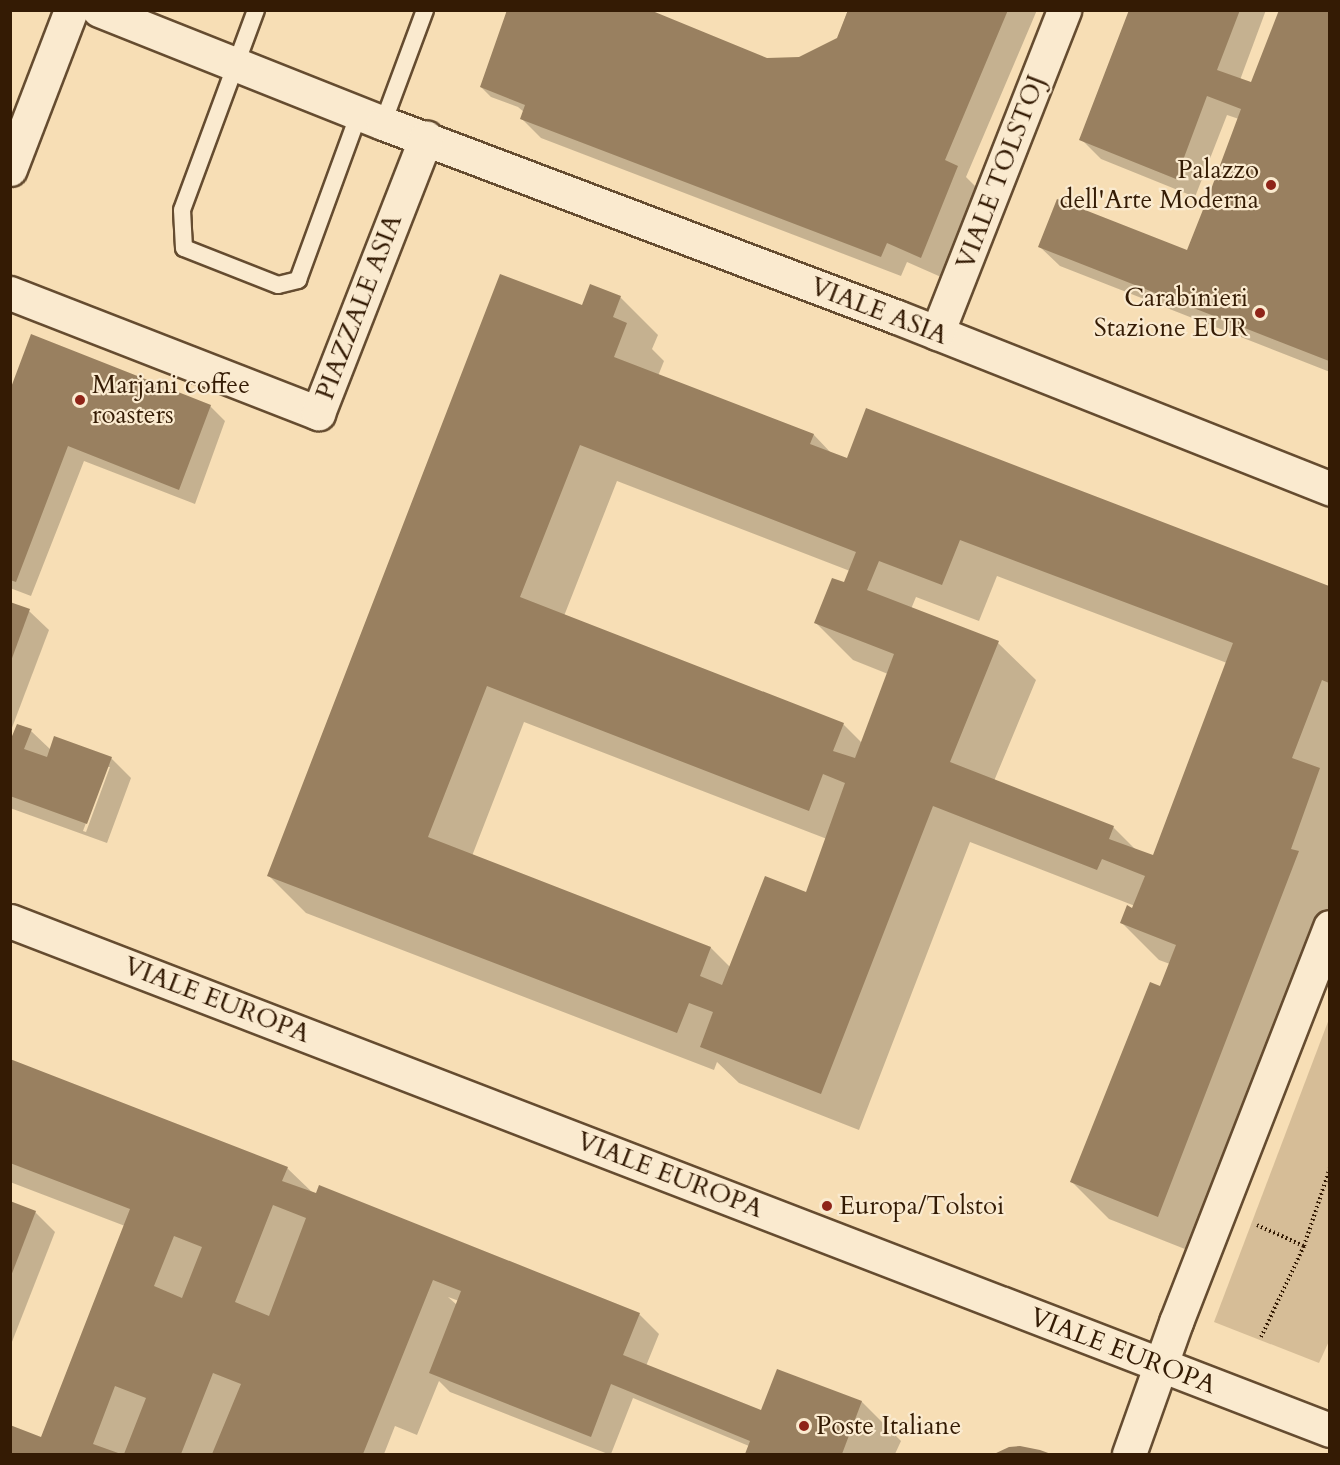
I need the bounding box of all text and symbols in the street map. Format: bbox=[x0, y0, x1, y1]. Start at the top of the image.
street label: VIALE TOLSTOJ bbox=[950, 70, 1052, 274]
place label: Palazzo dell'Arte Moderna bbox=[1060, 154, 1259, 216]
marker: Palazzo dell'Arte Moderna bbox=[1264, 178, 1278, 192]
street label: PIAZZALE ASIA bbox=[309, 210, 409, 404]
street label: VIALE ASIA bbox=[806, 271, 952, 351]
place label: Carabinieri Stazione EUR bbox=[1094, 282, 1248, 344]
marker: Carabinieri Stazione EUR bbox=[1253, 306, 1267, 320]
place label: Marjani coffee roasters bbox=[92, 369, 250, 430]
marker: Marjani coffee roasters bbox=[73, 393, 87, 407]
street label: VIALE EUROPA bbox=[120, 950, 314, 1050]
street label: VIALE EUROPA bbox=[573, 1125, 767, 1225]
place label: Europa/Tolstoi bbox=[839, 1190, 1004, 1222]
marker: Europa/Tolstoi bbox=[820, 1199, 834, 1213]
street label: VIALE EUROPA bbox=[1026, 1301, 1220, 1401]
place label: Poste Italiane bbox=[816, 1410, 961, 1442]
marker: Poste Italiane bbox=[797, 1419, 811, 1433]

